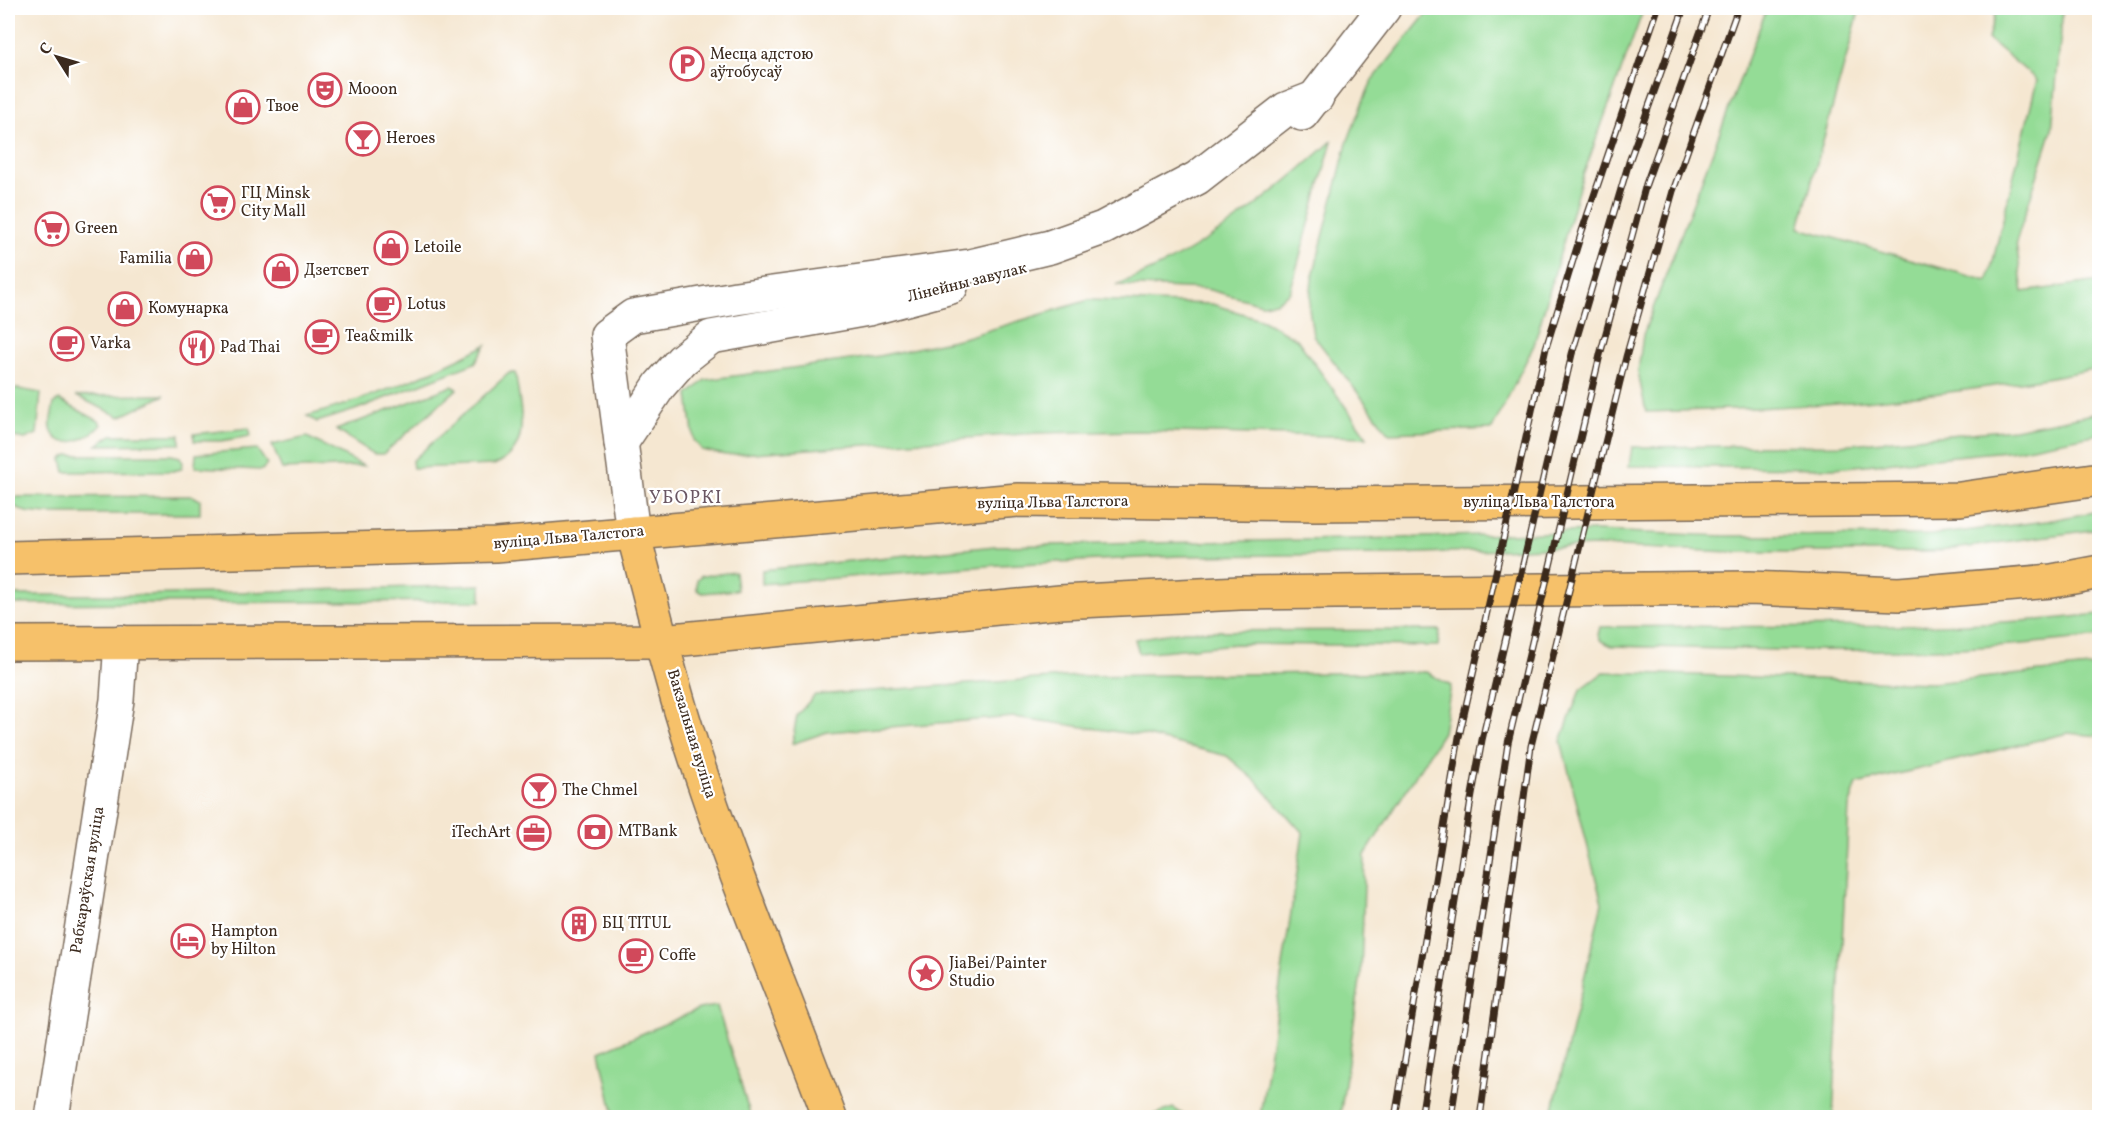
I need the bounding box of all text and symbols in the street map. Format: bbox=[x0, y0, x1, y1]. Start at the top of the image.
north arrow bbox=[27, 27, 87, 87]
text: С bbox=[35, 38, 59, 60]
place label: Месца адстою аўтобусаў bbox=[710, 44, 813, 84]
parking icon: Месца адстою аўтобусаў bbox=[669, 46, 705, 82]
theatre icon: Mooon bbox=[307, 72, 343, 108]
place label: Mooon bbox=[348, 79, 398, 101]
shop icon: Твое bbox=[225, 89, 261, 125]
place label: Твое bbox=[266, 96, 299, 118]
bar icon: Heroes bbox=[345, 121, 381, 157]
place label: Heroes bbox=[386, 128, 435, 150]
place label: ГЦ Minsk City Mall bbox=[241, 183, 310, 223]
supermarket icon: ГЦ Minsk City Mall bbox=[200, 185, 236, 221]
supermarket icon: Green bbox=[34, 211, 70, 247]
place label: Green bbox=[75, 218, 118, 240]
shop icon: Letoile bbox=[373, 230, 409, 266]
place label: Letoile bbox=[414, 237, 462, 259]
shop icon: Familia bbox=[177, 241, 213, 277]
place label: Familia bbox=[119, 248, 172, 270]
shop icon: Дзетсвет bbox=[263, 253, 299, 289]
street label: Лінейны завулак bbox=[905, 257, 1030, 309]
place label: Дзетсвет bbox=[304, 260, 369, 282]
cafe icon: Lotus bbox=[366, 287, 402, 323]
shop icon: Комунарка bbox=[107, 291, 143, 327]
place label: Lotus bbox=[407, 294, 446, 316]
place label: Комунарка bbox=[148, 298, 229, 320]
cafe icon: Tea&milk bbox=[304, 319, 340, 355]
cafe icon: Varka bbox=[49, 326, 85, 362]
place label: Tea&milk bbox=[345, 326, 413, 348]
restaurant icon: Pad Thai bbox=[179, 330, 215, 366]
place label: Varka bbox=[90, 333, 131, 355]
place label: Pad Thai bbox=[220, 337, 281, 359]
district label: УБОРКІ bbox=[649, 486, 723, 511]
street label: вуліца Льва Талстога bbox=[977, 491, 1129, 515]
street label: вуліца Льва Талстога bbox=[1463, 492, 1615, 514]
street label: вуліца Льва Талстога bbox=[493, 520, 645, 556]
street label: Вакзальная вуліца bbox=[661, 667, 721, 801]
bar icon: The Chmel bbox=[521, 773, 557, 809]
place label: The Chmel bbox=[562, 780, 638, 802]
street label: Рабкараўская вуліца bbox=[65, 805, 111, 955]
bank icon: MTBank bbox=[577, 814, 613, 850]
office icon: iTechArt bbox=[516, 815, 552, 851]
place label: MTBank bbox=[618, 821, 678, 843]
place label: iTechArt bbox=[452, 822, 511, 844]
building icon: БЦ TITUL bbox=[561, 906, 597, 942]
place label: БЦ TITUL bbox=[602, 913, 671, 935]
place label: Hampton by Hilton bbox=[211, 921, 278, 961]
hotel icon: Hampton by Hilton bbox=[170, 923, 206, 959]
cafe icon: Coffe bbox=[618, 938, 654, 974]
place label: Coffe bbox=[659, 945, 696, 967]
place label: JiaBei/Painter Studio bbox=[949, 953, 1047, 993]
place icon: JiaBei/Painter Studio bbox=[908, 955, 944, 991]

